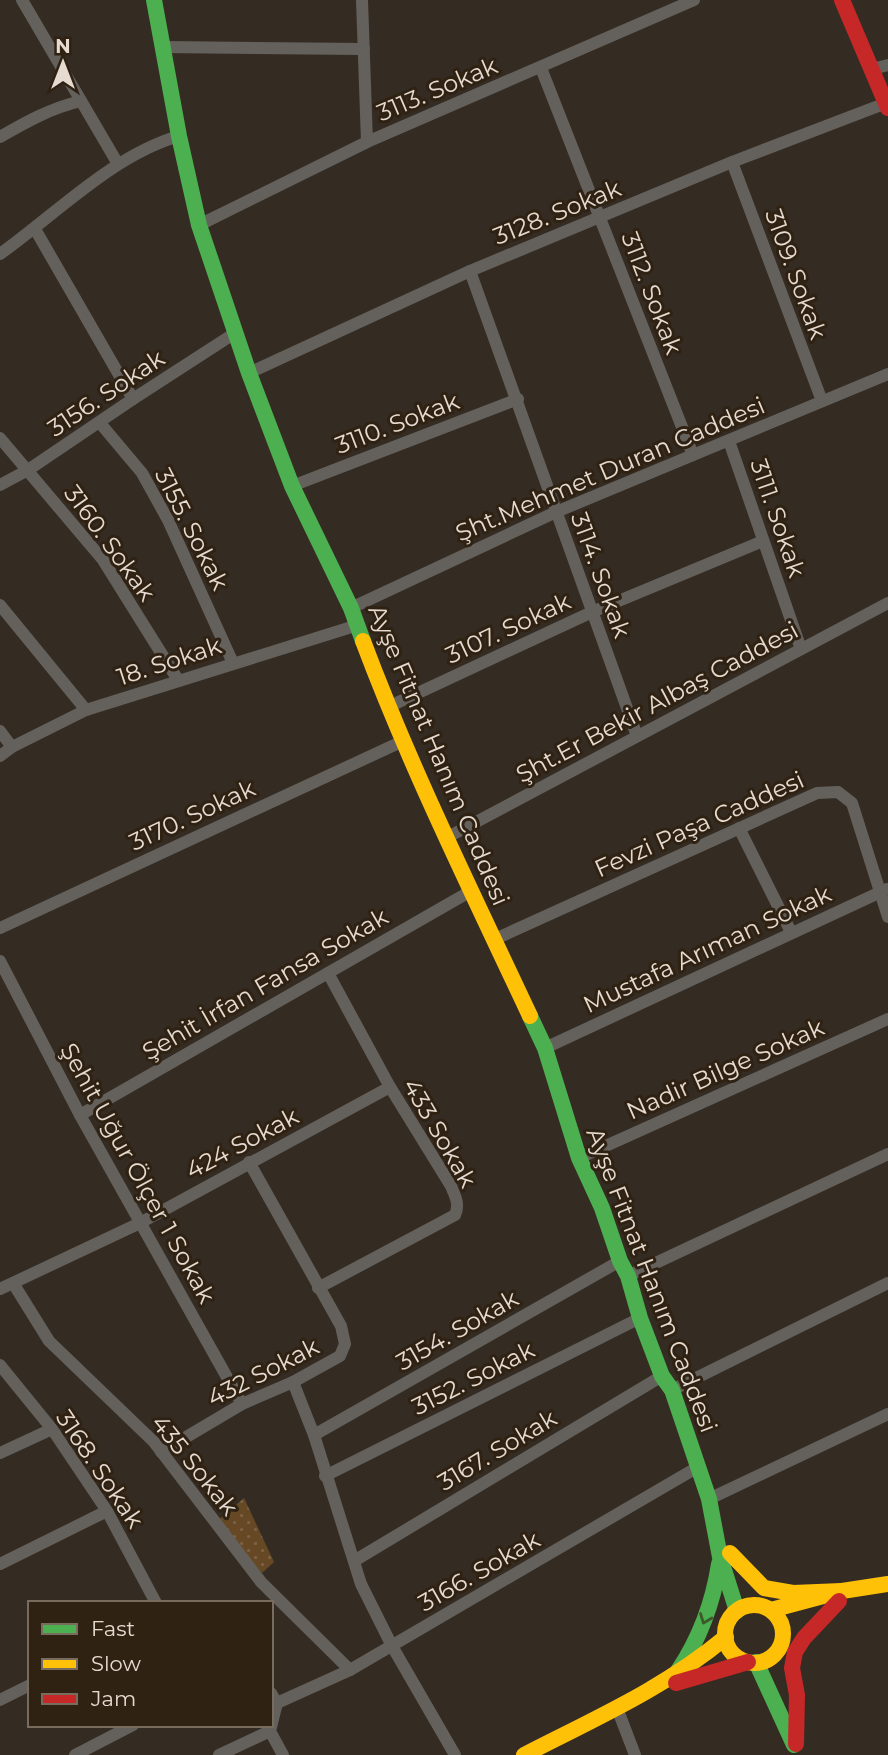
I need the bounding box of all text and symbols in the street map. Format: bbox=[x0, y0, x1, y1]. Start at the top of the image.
north arrow bbox=[28, 28, 98, 98]
text: N bbox=[55, 35, 71, 58]
street label: 3113. Sokak bbox=[372, 50, 502, 127]
street label: 3128. Sokak bbox=[489, 173, 626, 251]
street label: 3109. Sokak bbox=[759, 205, 833, 344]
street label: 3112. Sokak bbox=[615, 228, 689, 359]
street label: 3156. Sokak bbox=[42, 343, 170, 443]
street label: 3110. Sokak bbox=[331, 386, 464, 460]
street label: Şht.Mehmet Duran Caddesi bbox=[451, 391, 769, 547]
street label: 3111. Sokak bbox=[744, 455, 812, 582]
street label: 3155. Sokak bbox=[149, 463, 235, 595]
street label: 3160. Sokak bbox=[58, 479, 162, 607]
street label: 3114. Sokak bbox=[565, 508, 637, 642]
street label: 3107. Sokak bbox=[441, 586, 576, 670]
street label: Ayşe Fitnat Hanım Caddesi bbox=[362, 600, 516, 910]
street label: Şht.Er Bekir Albaş Caddesi bbox=[511, 615, 803, 789]
street label: 18. Sokak bbox=[113, 630, 225, 691]
street label: Fevzi Paşa Caddesi bbox=[590, 765, 808, 883]
street label: 3170. Sokak bbox=[125, 773, 260, 857]
street label: Mustafa Arıman Sokak bbox=[578, 878, 836, 1019]
street label: Şehit İrfan Fansa Sokak bbox=[137, 901, 394, 1066]
street label: Nadir Bilge Sokak bbox=[622, 1012, 829, 1126]
street label: Şehit Uğur Ölçer 1 Sokak bbox=[54, 1038, 222, 1309]
street label: 433 Sokak bbox=[397, 1073, 483, 1193]
street label: 424 Sokak bbox=[181, 1101, 304, 1185]
street label: Ayşe Fitnat Hanım Caddesi bbox=[580, 1124, 724, 1436]
street label: 3154. Sokak bbox=[391, 1283, 524, 1377]
street label: 432 Sokak bbox=[202, 1331, 324, 1412]
street label: 3152. Sokak bbox=[407, 1335, 540, 1421]
street label: 3167. Sokak bbox=[432, 1403, 562, 1497]
street label: 3168. Sokak bbox=[50, 1404, 150, 1534]
street label: 435 Sokak bbox=[146, 1409, 245, 1522]
street label: 3166. Sokak bbox=[413, 1524, 545, 1617]
legend bbox=[28, 1601, 273, 1727]
one-way arrow bbox=[699, 1613, 713, 1625]
text: Fast bbox=[91, 1616, 135, 1641]
text: Slow bbox=[91, 1651, 141, 1676]
text: Jam bbox=[90, 1686, 136, 1711]

